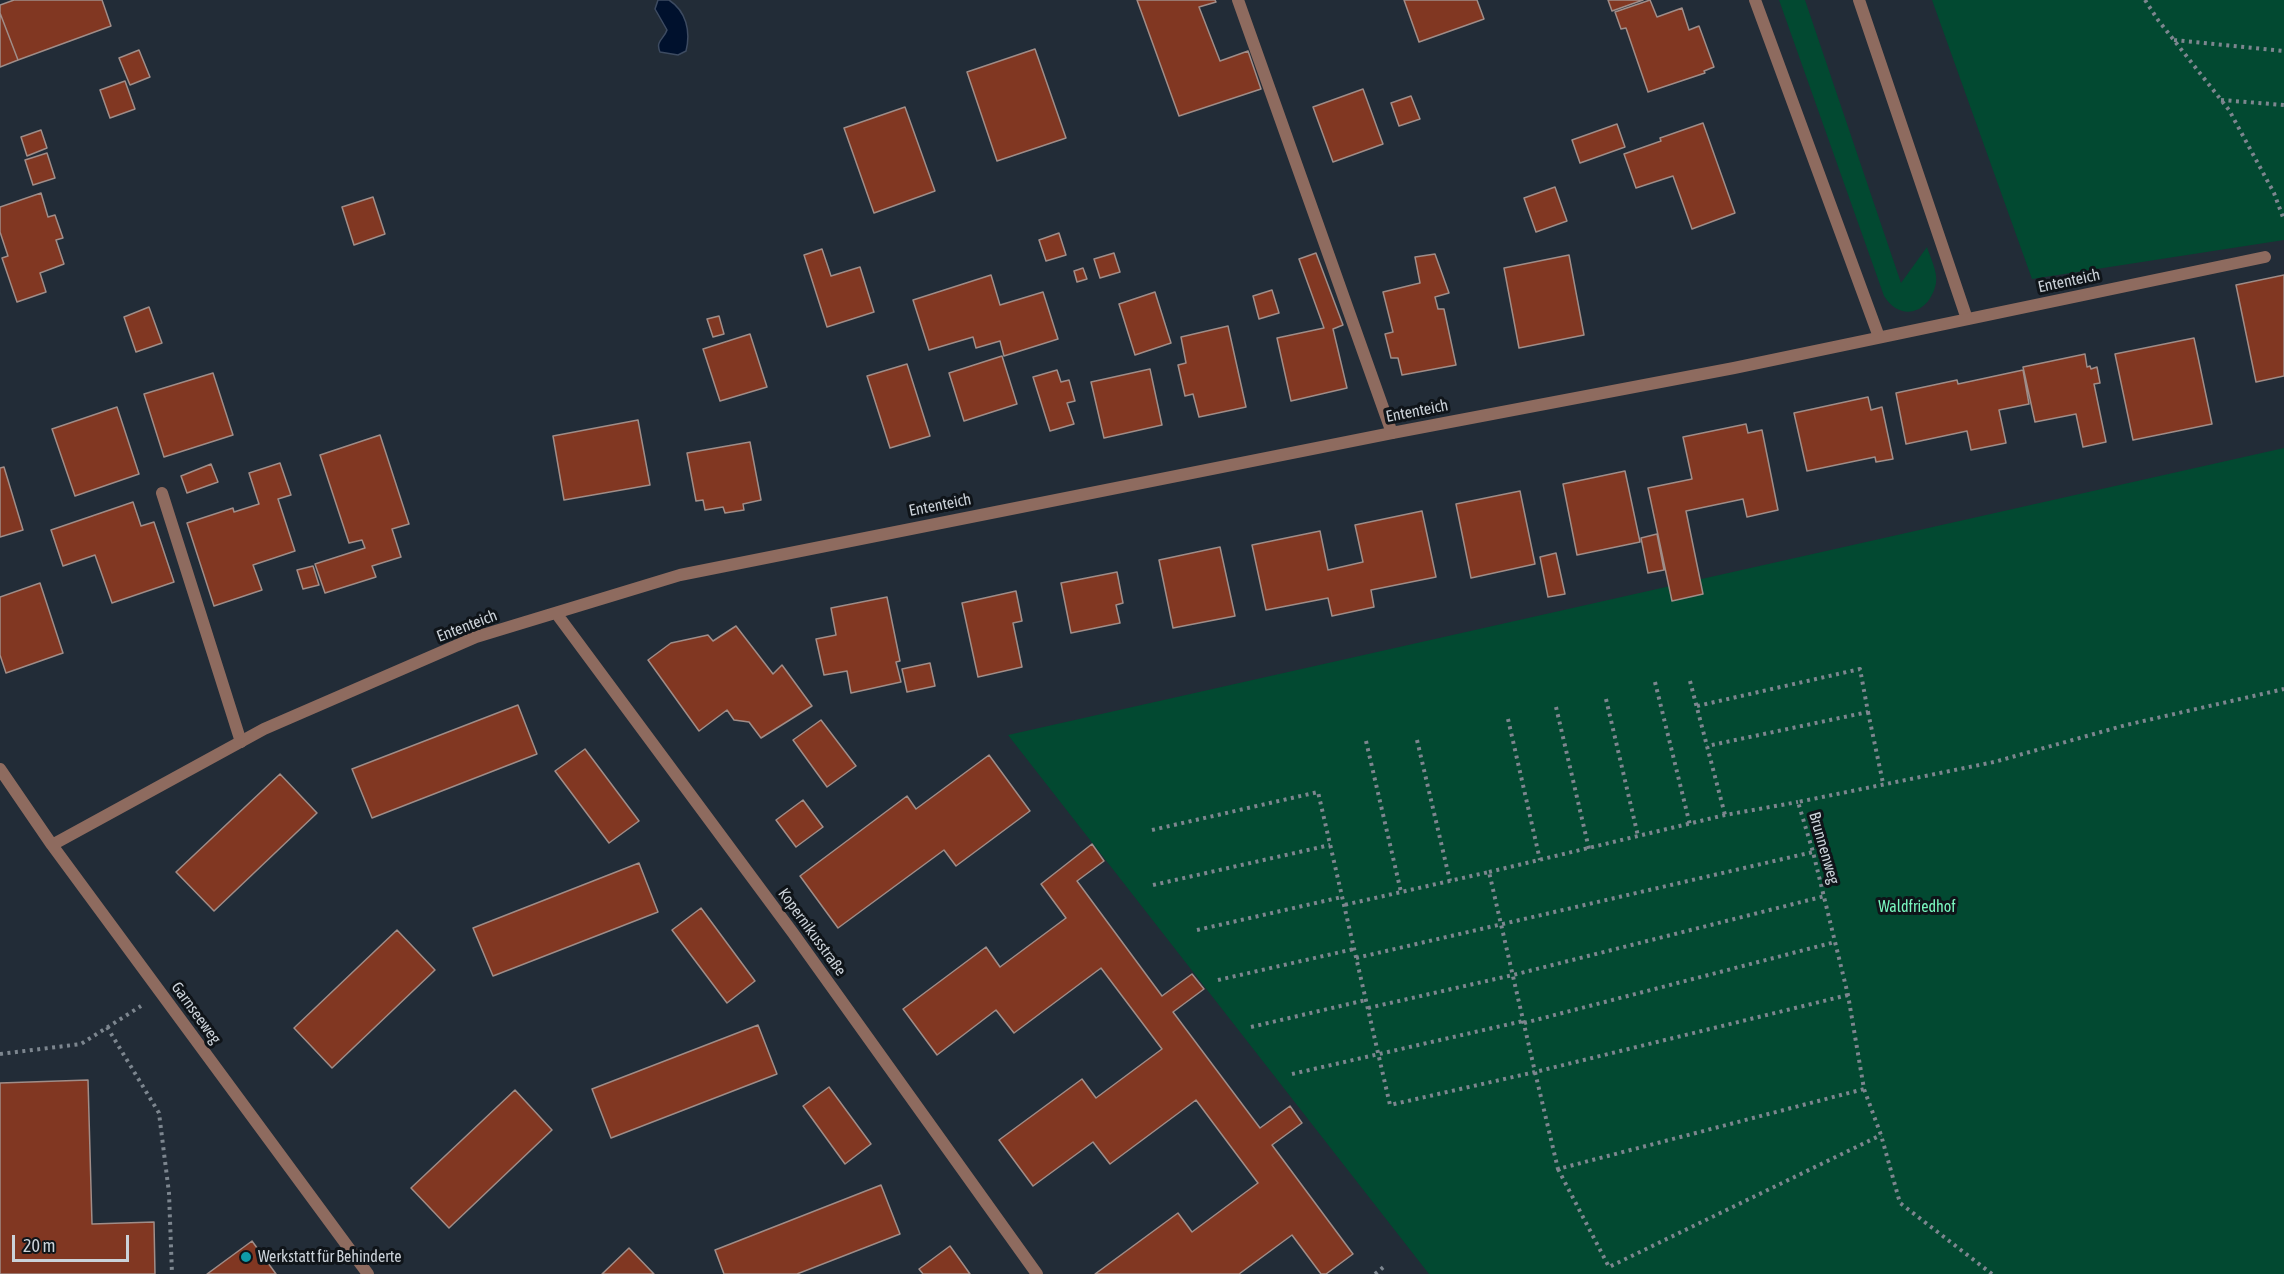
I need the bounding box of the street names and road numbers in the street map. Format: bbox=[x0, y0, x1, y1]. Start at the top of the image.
street label: Ententeich bbox=[2036, 265, 2102, 297]
street label: Ententeich bbox=[1384, 396, 1450, 426]
street label: Ententeich bbox=[907, 490, 973, 520]
street label: Ententeich bbox=[434, 606, 500, 646]
street label: Brunnenweg bbox=[1805, 810, 1843, 886]
street label: Kopernikusstraße bbox=[774, 885, 850, 979]
street label: Garnseeweg bbox=[167, 978, 225, 1048]

